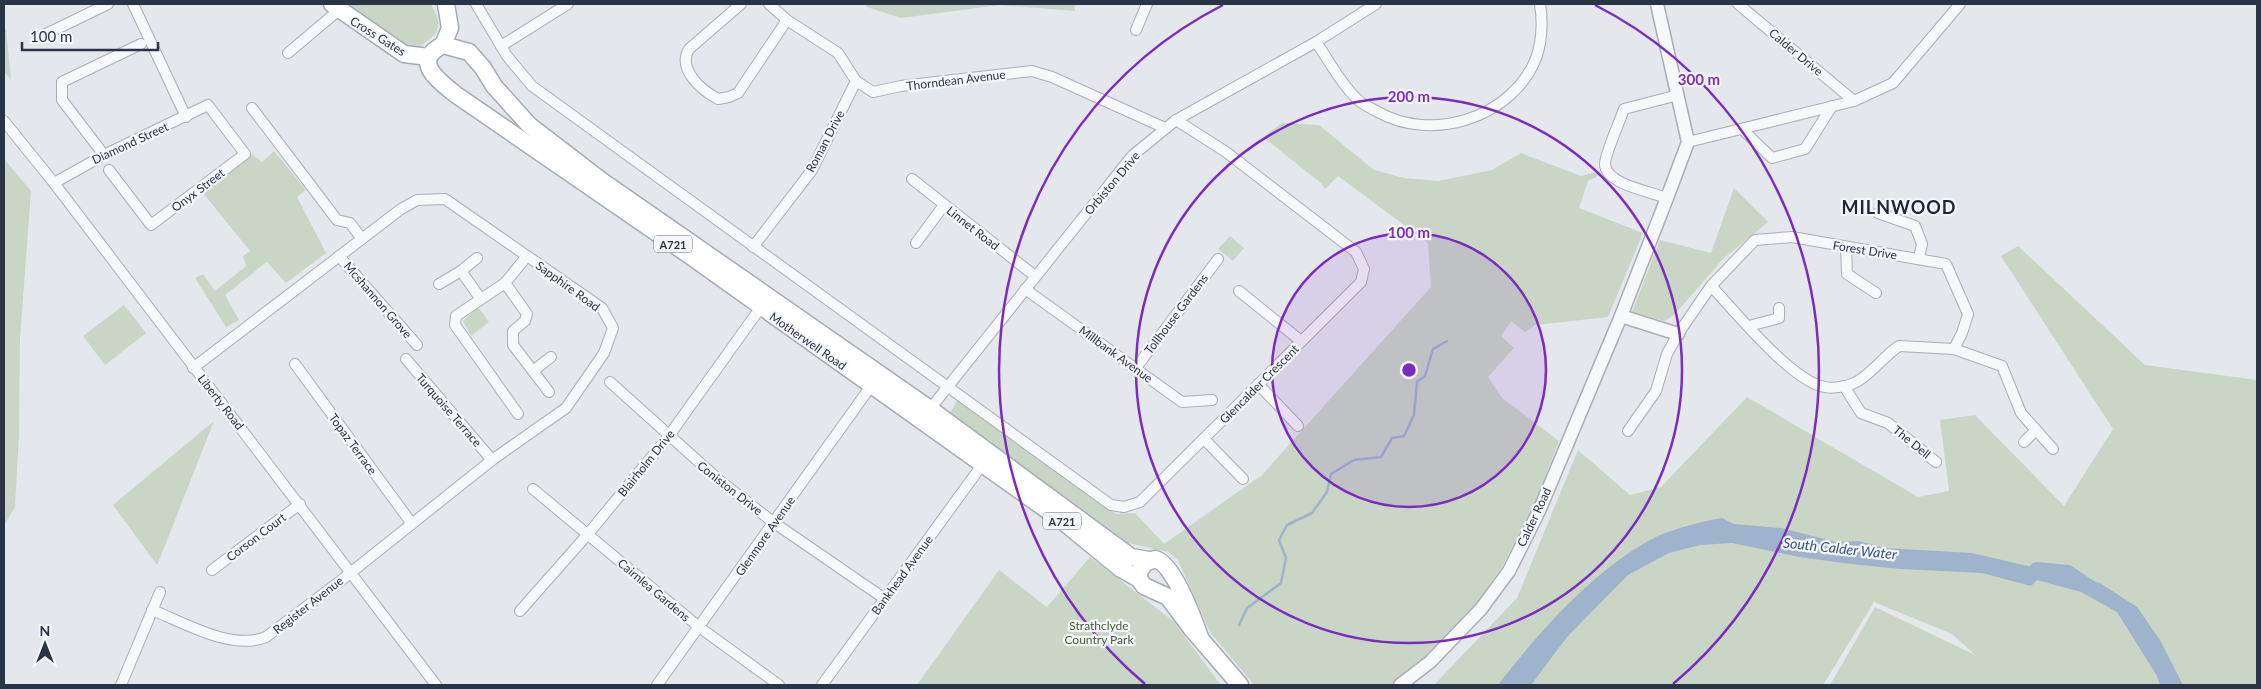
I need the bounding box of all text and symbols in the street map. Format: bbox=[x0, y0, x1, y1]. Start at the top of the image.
street label: Cross Gates bbox=[347, 13, 409, 59]
scale bar bbox=[22, 20, 159, 52]
street label: Calder Drive bbox=[1766, 25, 1826, 79]
text: 100 m bbox=[30, 27, 72, 45]
street label: Thorndean Avenue bbox=[906, 66, 1006, 94]
text: 300 m bbox=[1678, 70, 1720, 88]
text: 200 m bbox=[1388, 87, 1430, 105]
street label: Roman Drive bbox=[802, 107, 848, 175]
street label: Diamond Street bbox=[89, 118, 171, 167]
street label: Orbiston Drive bbox=[1081, 148, 1143, 218]
street label: Onyx Street bbox=[168, 165, 228, 215]
district label: MILNWOOD bbox=[1841, 196, 1957, 218]
street label: Linnet Road bbox=[944, 203, 1002, 253]
text: 100 m bbox=[1388, 223, 1430, 241]
road number: A721 bbox=[654, 235, 692, 252]
street label: Forest Drive bbox=[1832, 238, 1898, 262]
street label: Sapphire Road bbox=[533, 258, 603, 314]
street label: Mcshannon Grove bbox=[341, 259, 415, 341]
street label: Tollhouse Gardens bbox=[1141, 271, 1211, 357]
street label: Motherwell Road bbox=[767, 309, 849, 373]
street label: Millbank Avenue bbox=[1076, 322, 1156, 386]
street label: Glencalder Crescent bbox=[1216, 341, 1302, 427]
centre of rings bbox=[1400, 361, 1418, 379]
street label: Turquoise Terrace bbox=[413, 370, 485, 450]
street label: Liberty Road bbox=[195, 371, 247, 433]
street label: Topaz Terrace bbox=[326, 411, 380, 477]
street label: The Dell bbox=[1890, 422, 1934, 462]
street label: Blairholm Drive bbox=[615, 427, 677, 499]
street label: Coniston Drive bbox=[694, 458, 766, 518]
street label: Calder Road bbox=[1514, 485, 1554, 549]
street label: Glenmore Avenue bbox=[732, 493, 798, 579]
street label: Corson Court bbox=[223, 509, 289, 564]
road number: A721 bbox=[1043, 512, 1081, 530]
street label: Bankhead Avenue bbox=[868, 532, 936, 618]
water label: South Calder Water bbox=[1782, 534, 1898, 562]
street label: Cairnlea Gardens bbox=[615, 555, 693, 625]
street label: Register Avenue bbox=[270, 573, 346, 637]
park label: Strathclyde Country Park bbox=[1064, 618, 1134, 647]
north arrow bbox=[20, 619, 70, 669]
text: N bbox=[40, 622, 50, 639]

